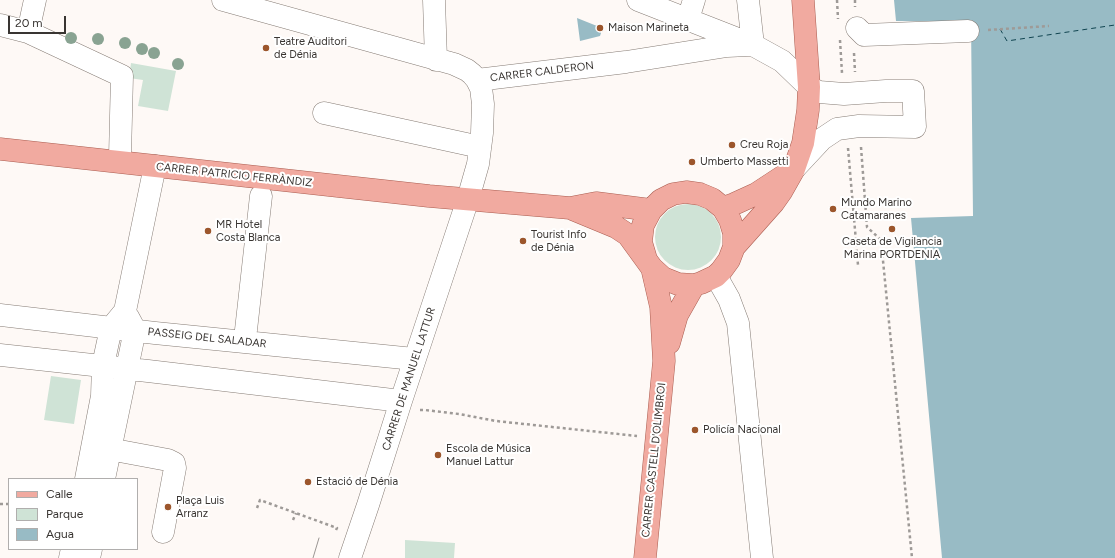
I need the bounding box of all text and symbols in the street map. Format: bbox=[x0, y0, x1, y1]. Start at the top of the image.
scale bar bbox=[10, 8, 68, 34]
text: 20 m bbox=[15, 16, 43, 30]
place label: Maison Marineta bbox=[608, 21, 689, 35]
marker: Maison Marineta bbox=[595, 23, 605, 33]
place label: Teatre Auditori de Dénia bbox=[274, 35, 347, 61]
marker: Teatre Auditori de Dénia bbox=[261, 43, 271, 53]
street label: CARRER CALDERON bbox=[489, 59, 595, 85]
place label: Creu Roja bbox=[740, 138, 788, 152]
marker: Creu Roja bbox=[727, 140, 737, 150]
place label: Umberto Massetti bbox=[700, 155, 789, 169]
marker: Umberto Massetti bbox=[687, 157, 697, 167]
street label: CARRER PATRICIO FERRÀNDIZ bbox=[155, 160, 313, 190]
place label: Mundo Marino Catamaranes bbox=[841, 196, 912, 222]
marker: Mundo Marino Catamaranes bbox=[828, 204, 838, 214]
place label: MR Hotel Costa Blanca bbox=[216, 218, 280, 244]
marker: Caseta de Vigilancia Marina PORTDENIA bbox=[887, 224, 897, 234]
marker: MR Hotel Costa Blanca bbox=[203, 226, 213, 236]
place label: Tourist Info de Dénia bbox=[531, 228, 587, 254]
place label: Caseta de Vigilancia Marina PORTDENIA bbox=[842, 235, 942, 261]
marker: Tourist Info de Dénia bbox=[518, 236, 528, 246]
street label: CARRER DE MANUEL LATTUR bbox=[380, 306, 438, 452]
street label: PASSEIG DEL SALADAR bbox=[147, 325, 267, 351]
street label: CARRER CASTELL D'OLIMBROI bbox=[639, 382, 669, 538]
place label: Policía Nacional bbox=[703, 423, 781, 437]
marker: Policía Nacional bbox=[690, 425, 700, 435]
place label: Escola de Música Manuel Lattur bbox=[446, 442, 531, 468]
marker: Escola de Música Manuel Lattur bbox=[433, 450, 443, 460]
place label: Estació de Dénia bbox=[316, 475, 398, 489]
marker: Estació de Dénia bbox=[303, 477, 313, 487]
legend bbox=[8, 478, 138, 550]
text: Calle bbox=[46, 487, 73, 501]
place label: Plaça Luis Arranz bbox=[176, 494, 224, 520]
marker: Plaça Luis Arranz bbox=[163, 502, 173, 512]
text: Parque bbox=[46, 507, 83, 521]
text: Agua bbox=[46, 527, 74, 541]

